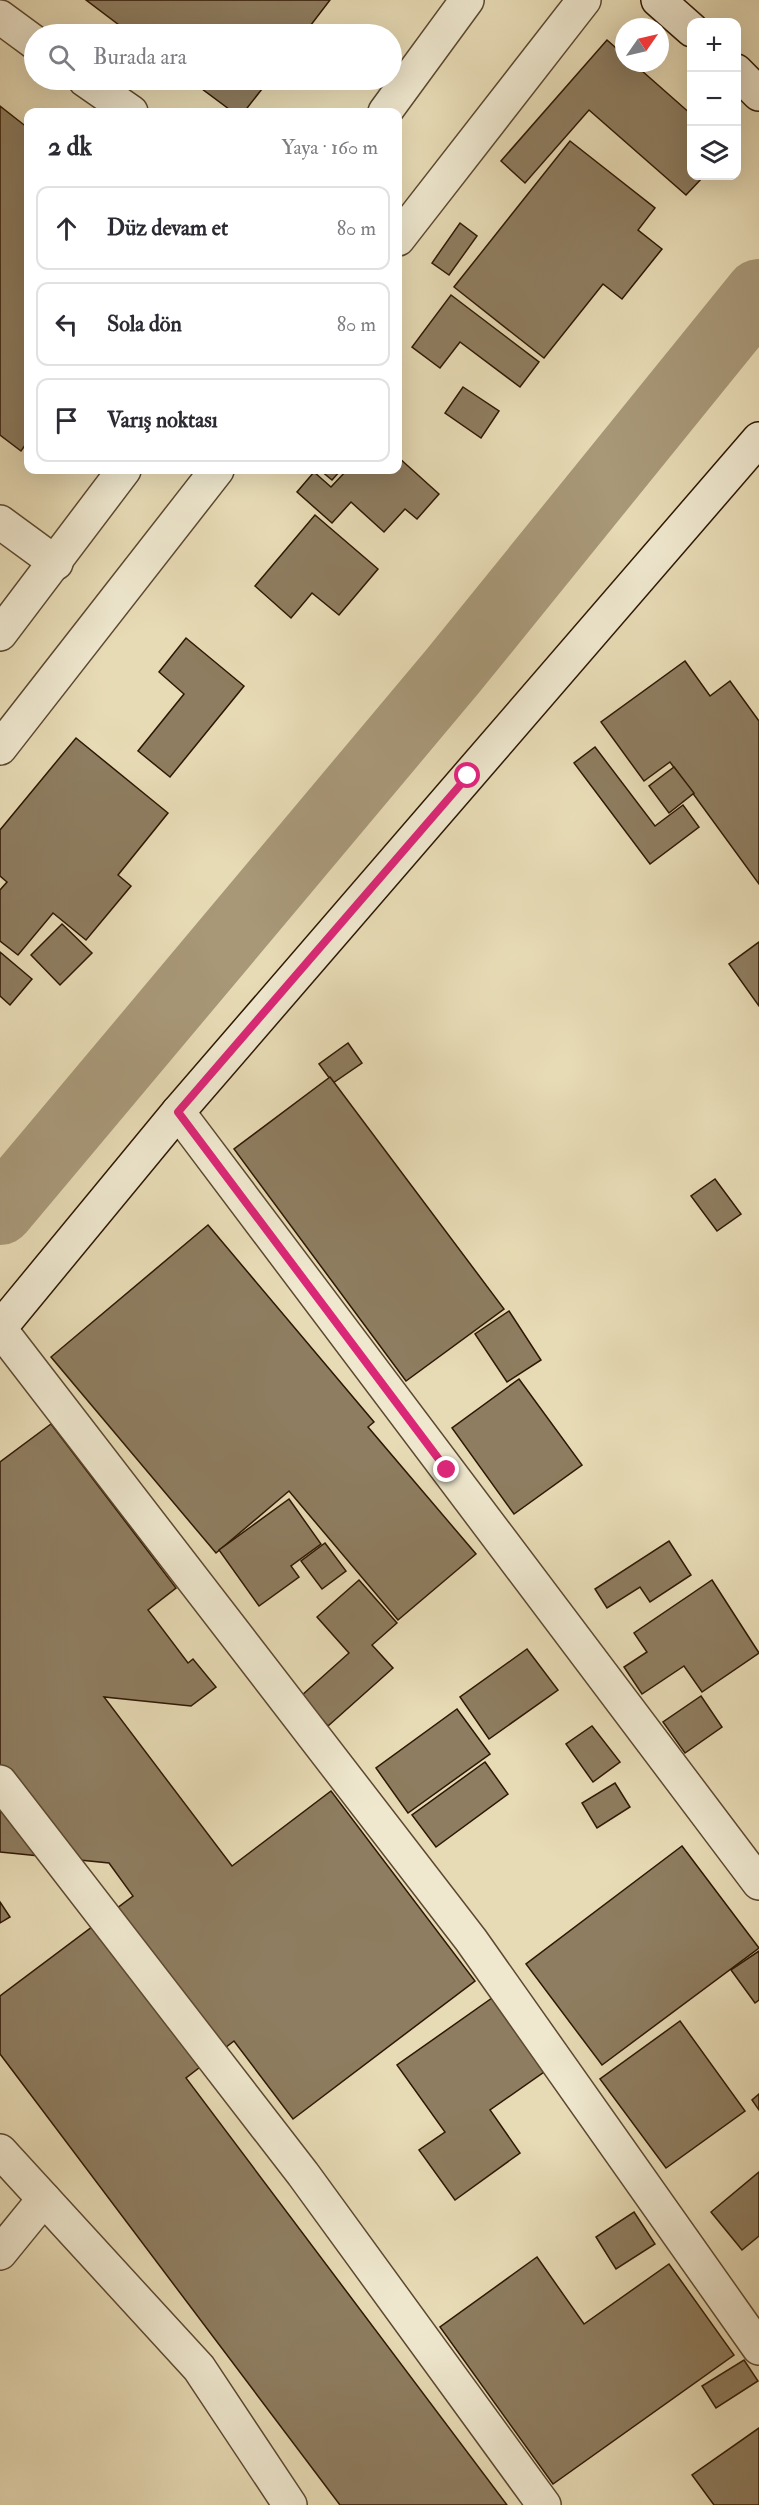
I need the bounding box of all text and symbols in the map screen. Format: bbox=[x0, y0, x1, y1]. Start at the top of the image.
north arrow bbox=[615, 18, 669, 72]
map controls bbox=[687, 18, 741, 180]
button: + bbox=[687, 18, 741, 72]
search box bbox=[24, 24, 402, 90]
icon: search bbox=[45, 41, 78, 74]
text: Burada ara bbox=[93, 43, 187, 71]
button: − bbox=[687, 72, 741, 126]
button: layers bbox=[687, 126, 741, 180]
text: 2 dk bbox=[48, 131, 92, 163]
text: Yaya · 160 m bbox=[282, 135, 378, 160]
icon: ahead bbox=[50, 212, 83, 245]
text: Düz devam et bbox=[107, 214, 228, 242]
text: 80 m bbox=[337, 216, 376, 241]
icon: left bbox=[50, 308, 83, 341]
text: Sola dön bbox=[107, 310, 182, 338]
text: 80 m bbox=[337, 312, 376, 337]
icon: arrive bbox=[50, 404, 83, 437]
text: Varış noktası bbox=[107, 406, 218, 434]
route start bbox=[454, 762, 480, 788]
route end bbox=[433, 1456, 459, 1482]

